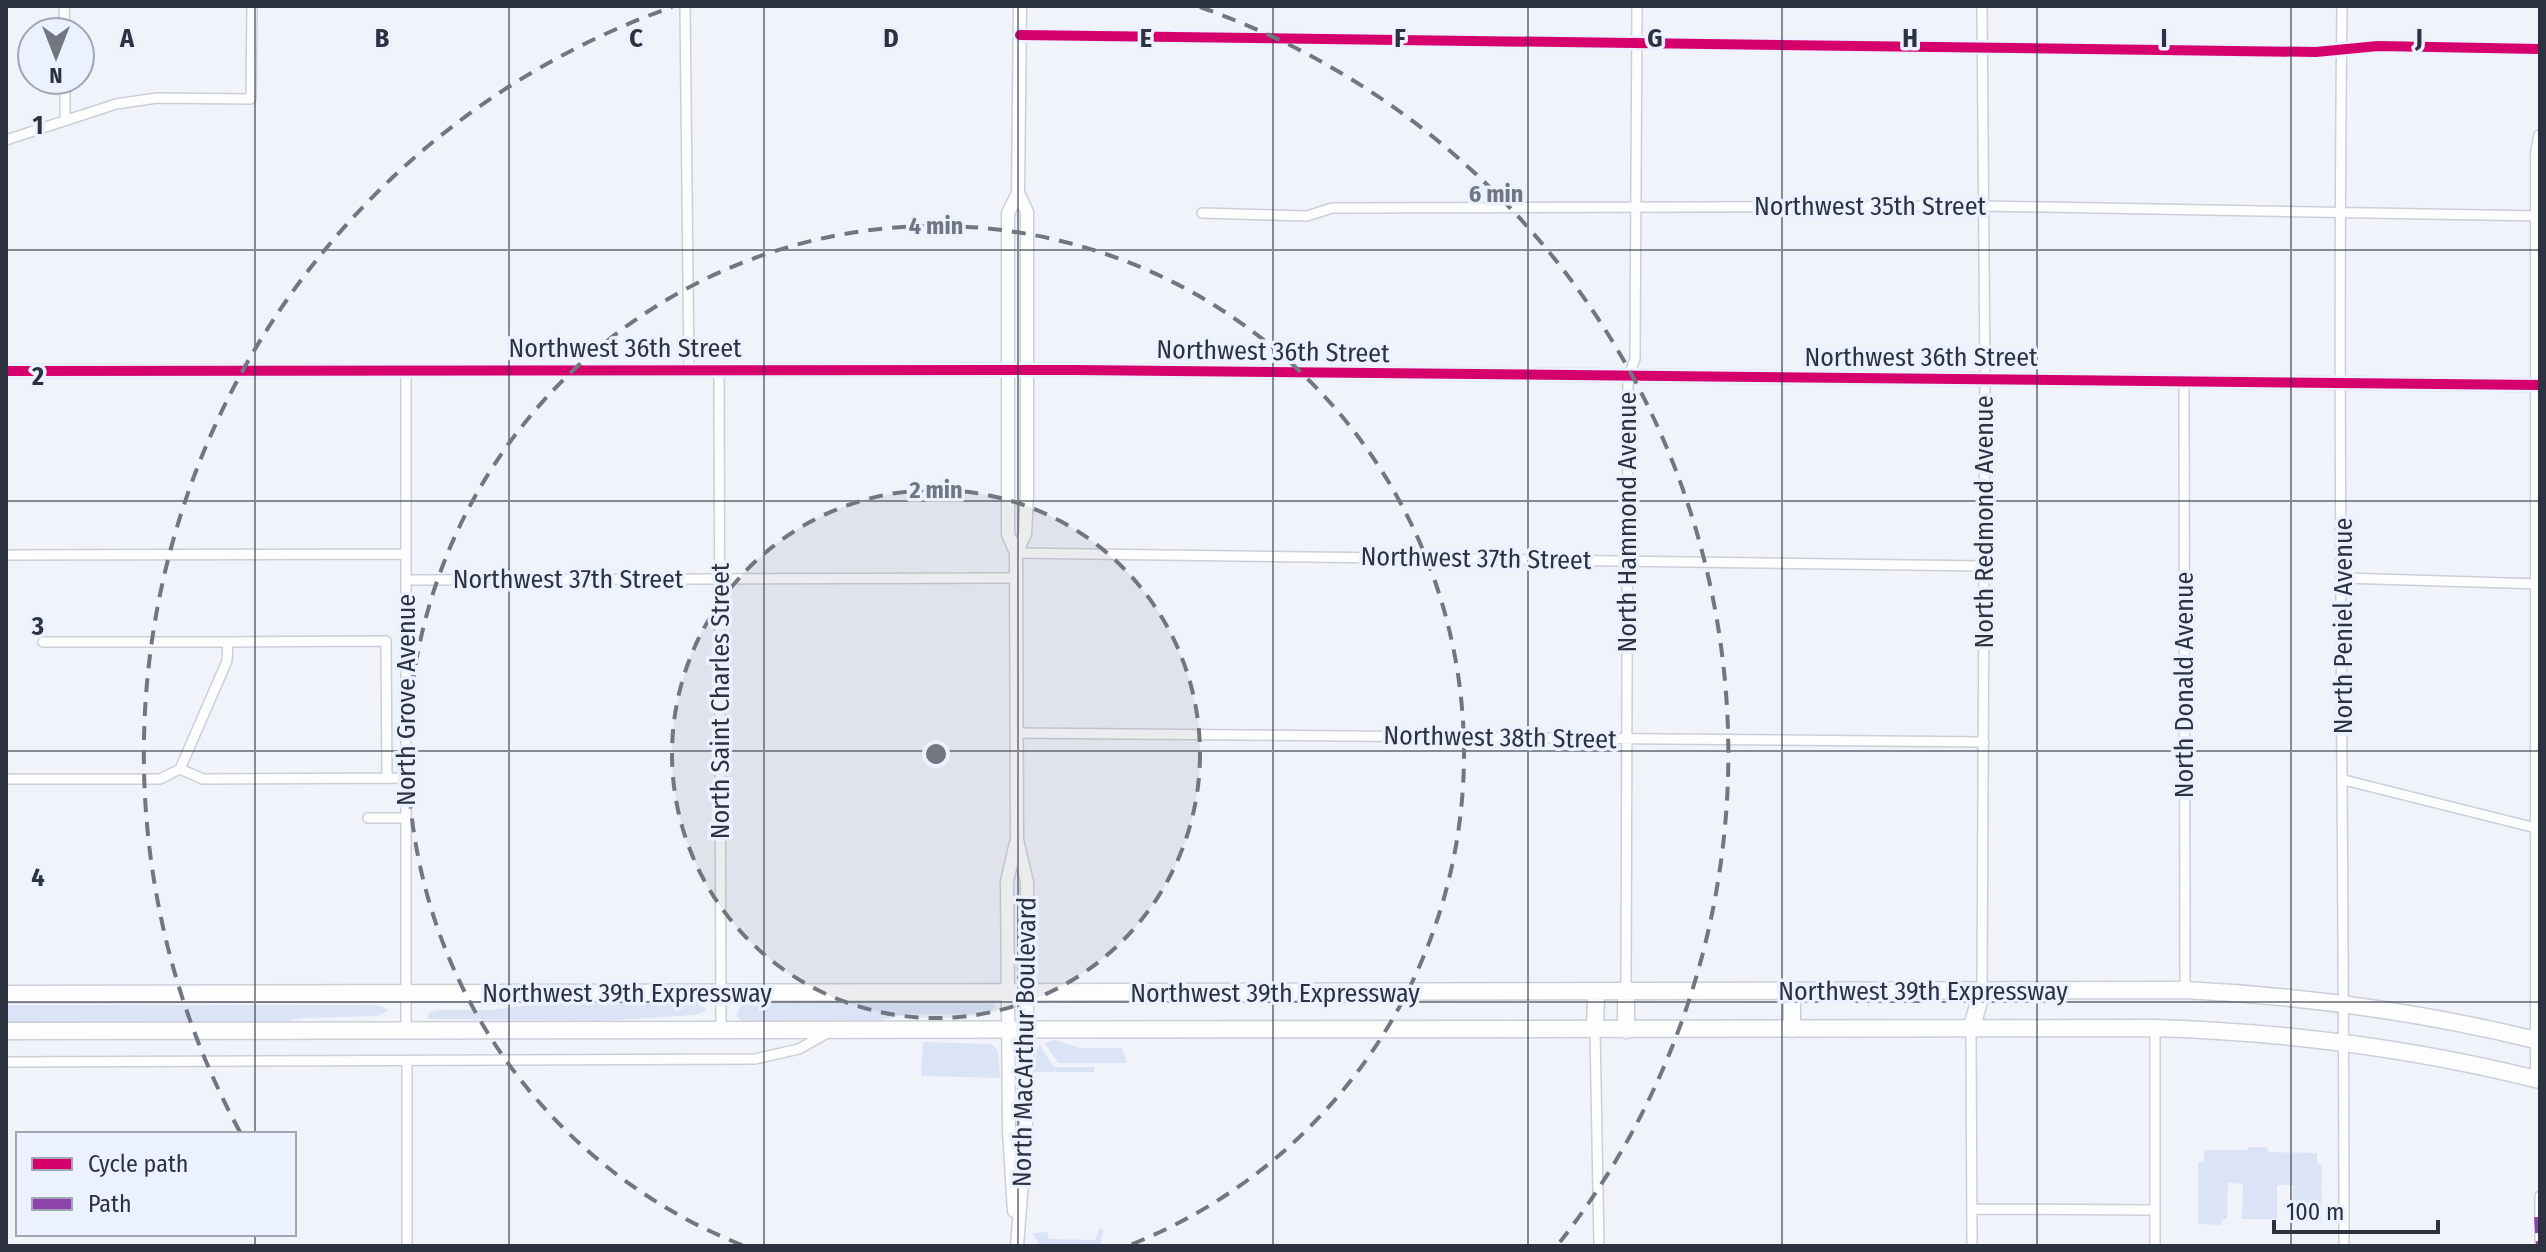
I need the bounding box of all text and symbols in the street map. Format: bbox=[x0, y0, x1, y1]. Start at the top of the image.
north arrow bbox=[16, 16, 96, 96]
text: A bbox=[119, 23, 135, 54]
text: B bbox=[375, 23, 390, 54]
text: C bbox=[629, 23, 643, 54]
text: D bbox=[883, 23, 899, 54]
text: E bbox=[1140, 23, 1152, 54]
text: F bbox=[1394, 23, 1406, 54]
text: G bbox=[1647, 23, 1663, 54]
text: H bbox=[1902, 23, 1918, 54]
text: I bbox=[2161, 23, 2168, 54]
text: J bbox=[2414, 23, 2423, 54]
text: N bbox=[49, 62, 63, 89]
text: 1 bbox=[33, 110, 44, 141]
text: 6 min bbox=[1469, 180, 1523, 208]
street label: Northwest 35th Street bbox=[1754, 191, 1987, 222]
text: 4 min bbox=[909, 212, 963, 240]
street label: Northwest 36th Street bbox=[508, 333, 742, 364]
street label: Northwest 36th Street bbox=[1156, 334, 1390, 369]
street label: Northwest 36th Street bbox=[1804, 342, 2038, 373]
text: 2 bbox=[31, 361, 44, 392]
street label: North Hammond Avenue bbox=[1612, 392, 1643, 652]
street label: North Redmond Avenue bbox=[1969, 396, 2000, 648]
text: 2 min bbox=[908, 476, 963, 504]
street label: North Peniel Avenue bbox=[2328, 518, 2359, 734]
street label: Northwest 37th Street bbox=[1360, 541, 1592, 576]
street label: North Saint Charles Street bbox=[705, 562, 736, 839]
street label: Northwest 37th Street bbox=[453, 564, 684, 595]
street label: North Donald Avenue bbox=[2169, 572, 2200, 798]
street label: North Grove Avenue bbox=[391, 594, 422, 806]
text: 3 bbox=[31, 611, 44, 642]
street label: Northwest 38th Street bbox=[1383, 720, 1617, 755]
centre of rings bbox=[922, 740, 950, 768]
text: 4 bbox=[31, 862, 45, 893]
street label: North MacArthur Boulevard bbox=[1006, 897, 1043, 1187]
street label: Northwest 39th Expressway bbox=[1778, 976, 2068, 1007]
street label: Northwest 39th Expressway bbox=[482, 978, 772, 1009]
street label: Northwest 39th Expressway bbox=[1130, 978, 1420, 1009]
legend bbox=[16, 1132, 296, 1236]
text: Cycle path bbox=[88, 1150, 188, 1178]
scale bar bbox=[2274, 1184, 2438, 1234]
text: Path bbox=[88, 1190, 132, 1218]
text: 100 m bbox=[2286, 1198, 2344, 1226]

